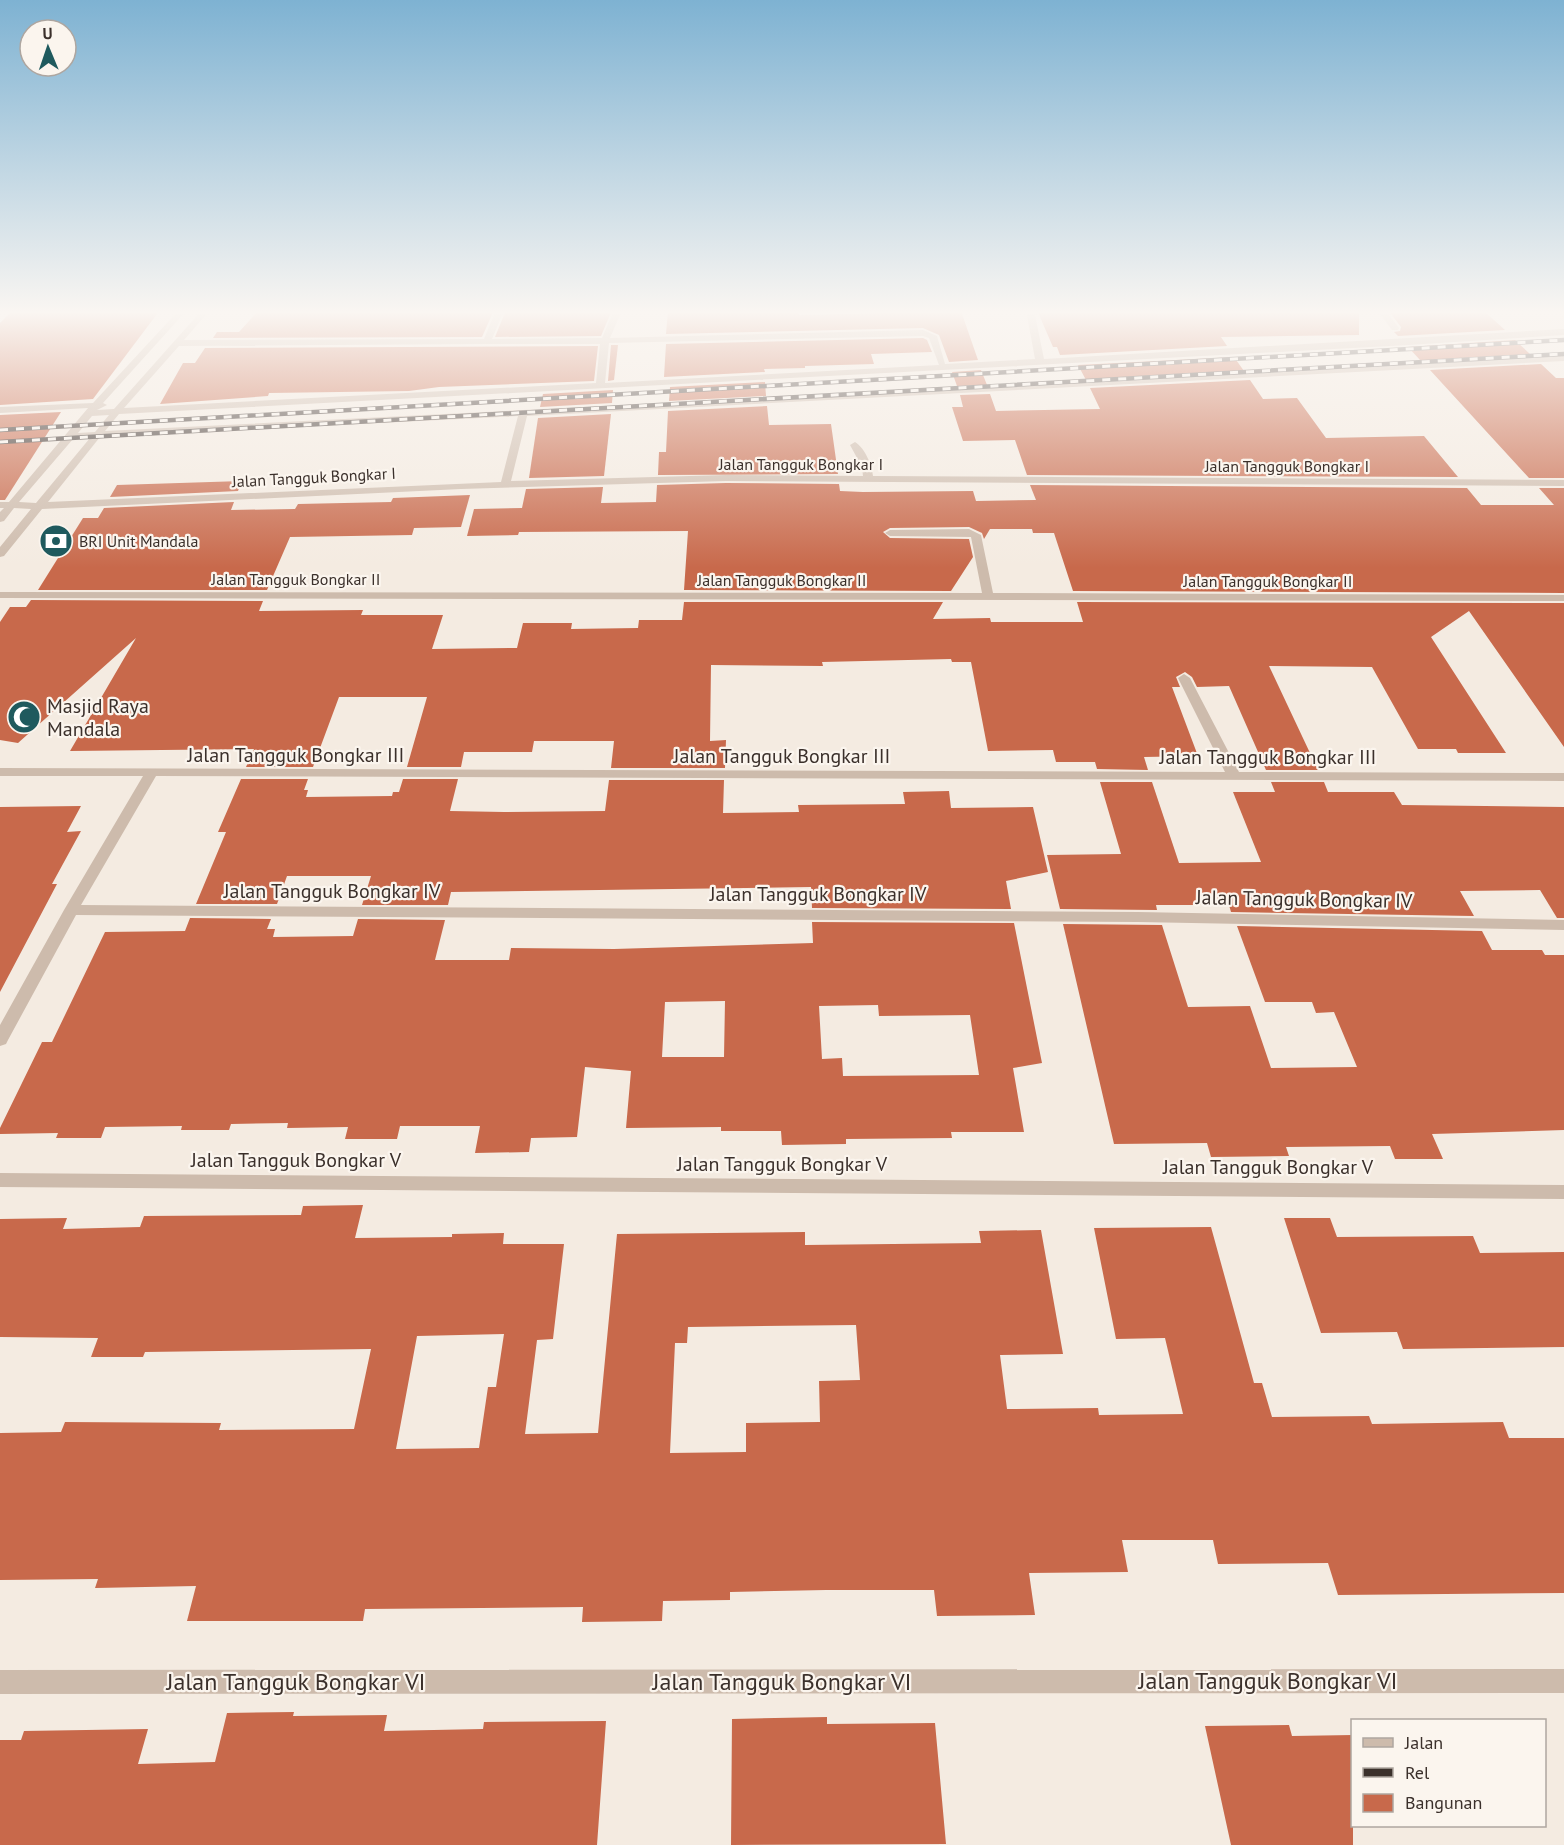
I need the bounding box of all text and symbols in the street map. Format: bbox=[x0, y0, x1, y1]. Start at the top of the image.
north arrow bbox=[18, 18, 78, 78]
text: U bbox=[42, 23, 53, 43]
street label: Jalan Tangguk Bongkar I bbox=[718, 454, 883, 474]
street label: Jalan Tangguk Bongkar I bbox=[1204, 456, 1369, 476]
street label: Jalan Tangguk Bongkar I bbox=[231, 463, 396, 491]
bank icon: BRI Unit Mandala bbox=[38, 523, 74, 559]
place label: BRI Unit Mandala bbox=[79, 531, 198, 551]
street label: Jalan Tangguk Bongkar II bbox=[211, 569, 380, 589]
street label: Jalan Tangguk Bongkar II bbox=[697, 570, 866, 590]
street label: Jalan Tangguk Bongkar II bbox=[1183, 571, 1352, 591]
place label: Masjid Raya Mandala bbox=[47, 693, 149, 742]
mosque icon: Masjid Raya Mandala bbox=[6, 699, 42, 735]
street label: Jalan Tangguk Bongkar III bbox=[187, 742, 404, 768]
street label: Jalan Tangguk Bongkar III bbox=[673, 743, 890, 769]
street label: Jalan Tangguk Bongkar III bbox=[1159, 744, 1376, 770]
street label: Jalan Tangguk Bongkar IV bbox=[223, 878, 441, 904]
street label: Jalan Tangguk Bongkar IV bbox=[709, 881, 927, 907]
street label: Jalan Tangguk Bongkar IV bbox=[1195, 884, 1413, 914]
street label: Jalan Tangguk Bongkar V bbox=[190, 1147, 402, 1173]
street label: Jalan Tangguk Bongkar V bbox=[676, 1151, 888, 1177]
street label: Jalan Tangguk Bongkar V bbox=[1162, 1154, 1374, 1180]
street label: Jalan Tangguk Bongkar VI bbox=[1137, 1665, 1398, 1696]
street label: Jalan Tangguk Bongkar VI bbox=[165, 1666, 426, 1697]
street label: Jalan Tangguk Bongkar VI bbox=[651, 1666, 912, 1697]
legend bbox=[1351, 1719, 1546, 1827]
text: Jalan bbox=[1404, 1731, 1443, 1754]
text: Rel bbox=[1405, 1761, 1430, 1784]
text: Bangunan bbox=[1405, 1791, 1482, 1814]

